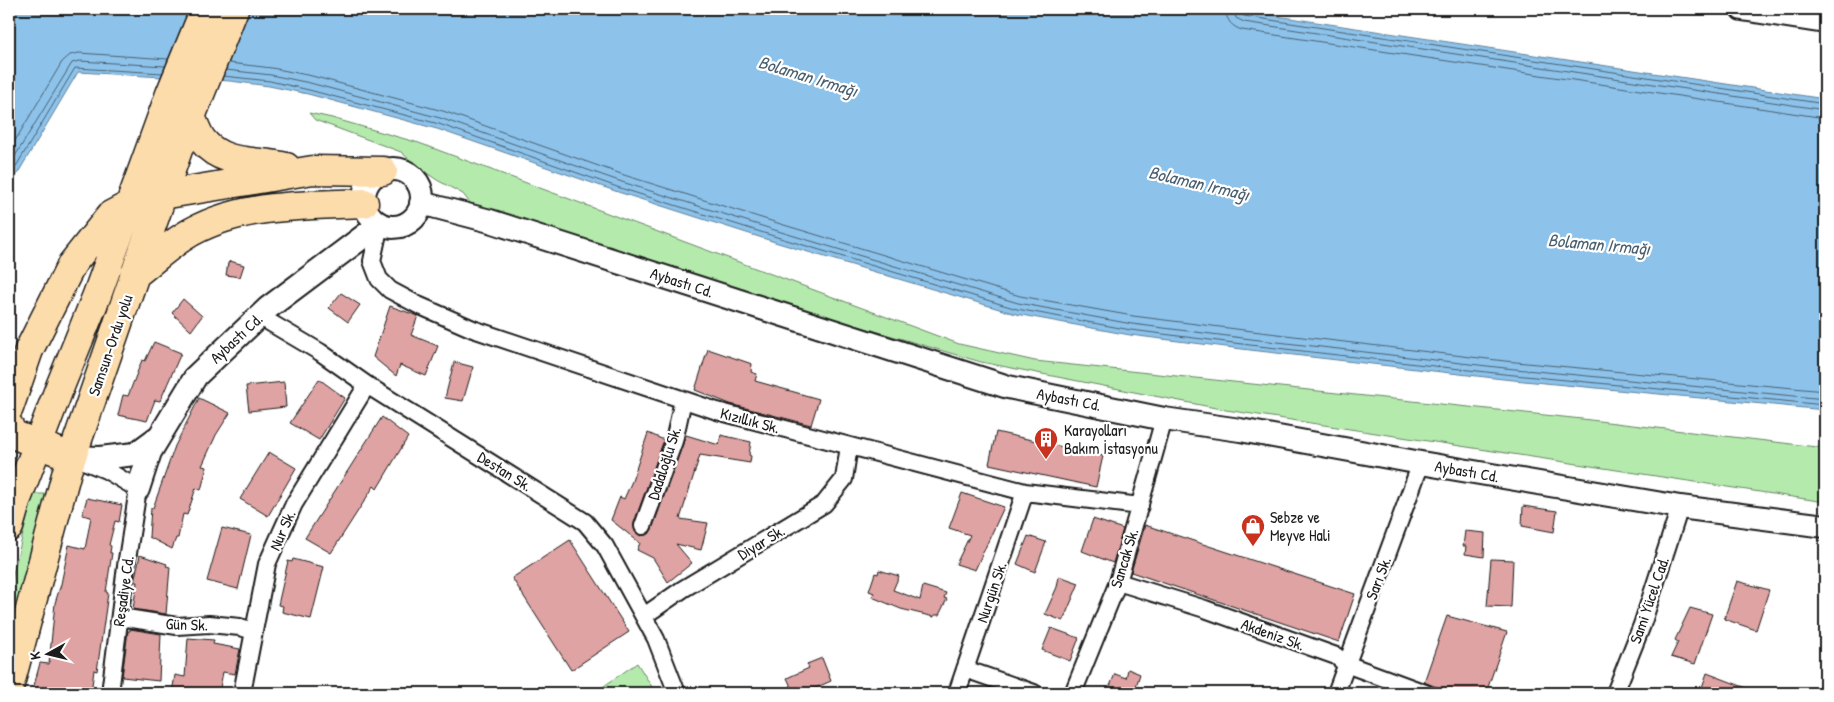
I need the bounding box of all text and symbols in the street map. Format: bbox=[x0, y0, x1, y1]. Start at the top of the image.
water label: Bolaman Irmağı bbox=[755, 49, 861, 103]
water label: Bolaman Irmağı bbox=[1146, 159, 1253, 207]
water label: Bolaman Irmağı bbox=[1547, 227, 1652, 261]
street label: Aybastı Cd. bbox=[648, 262, 716, 302]
street label: Samsun-Ordu yolu bbox=[82, 291, 138, 399]
street label: Aybastı Cd. bbox=[205, 308, 267, 368]
street label: Aybastı Cd. bbox=[1035, 382, 1103, 416]
street label: Kızıllık Sk. bbox=[718, 402, 782, 438]
place label: Karayolları Bakım İstasyonu bbox=[1064, 419, 1158, 459]
street label: Dadaloğlu Sk. bbox=[642, 423, 686, 503]
building icon: Karayolları Bakım İstasyonu bbox=[1033, 426, 1059, 460]
street label: Destan Sk. bbox=[474, 446, 536, 496]
street label: Aybastı Cd. bbox=[1433, 455, 1501, 487]
street label: Nur Sk. bbox=[263, 506, 301, 554]
place label: Sebze ve Meyve Hali bbox=[1270, 506, 1331, 546]
shop icon: Sebze ve Meyve Hali bbox=[1240, 513, 1266, 547]
street label: Diyar Sk. bbox=[733, 519, 789, 565]
street label: Sancak Sk. bbox=[1105, 526, 1143, 590]
street label: Sarı Sk. bbox=[1360, 553, 1396, 603]
street label: Reşadiye Cd. bbox=[107, 554, 139, 628]
street label: Sami Yücel Cad. bbox=[1624, 554, 1674, 646]
street label: Nurgün Sk. bbox=[970, 559, 1012, 625]
street label: Gün Sk. bbox=[165, 612, 209, 636]
street label: Akdeniz Sk. bbox=[1238, 612, 1308, 656]
north arrow bbox=[22, 630, 72, 680]
text: K bbox=[25, 650, 45, 661]

